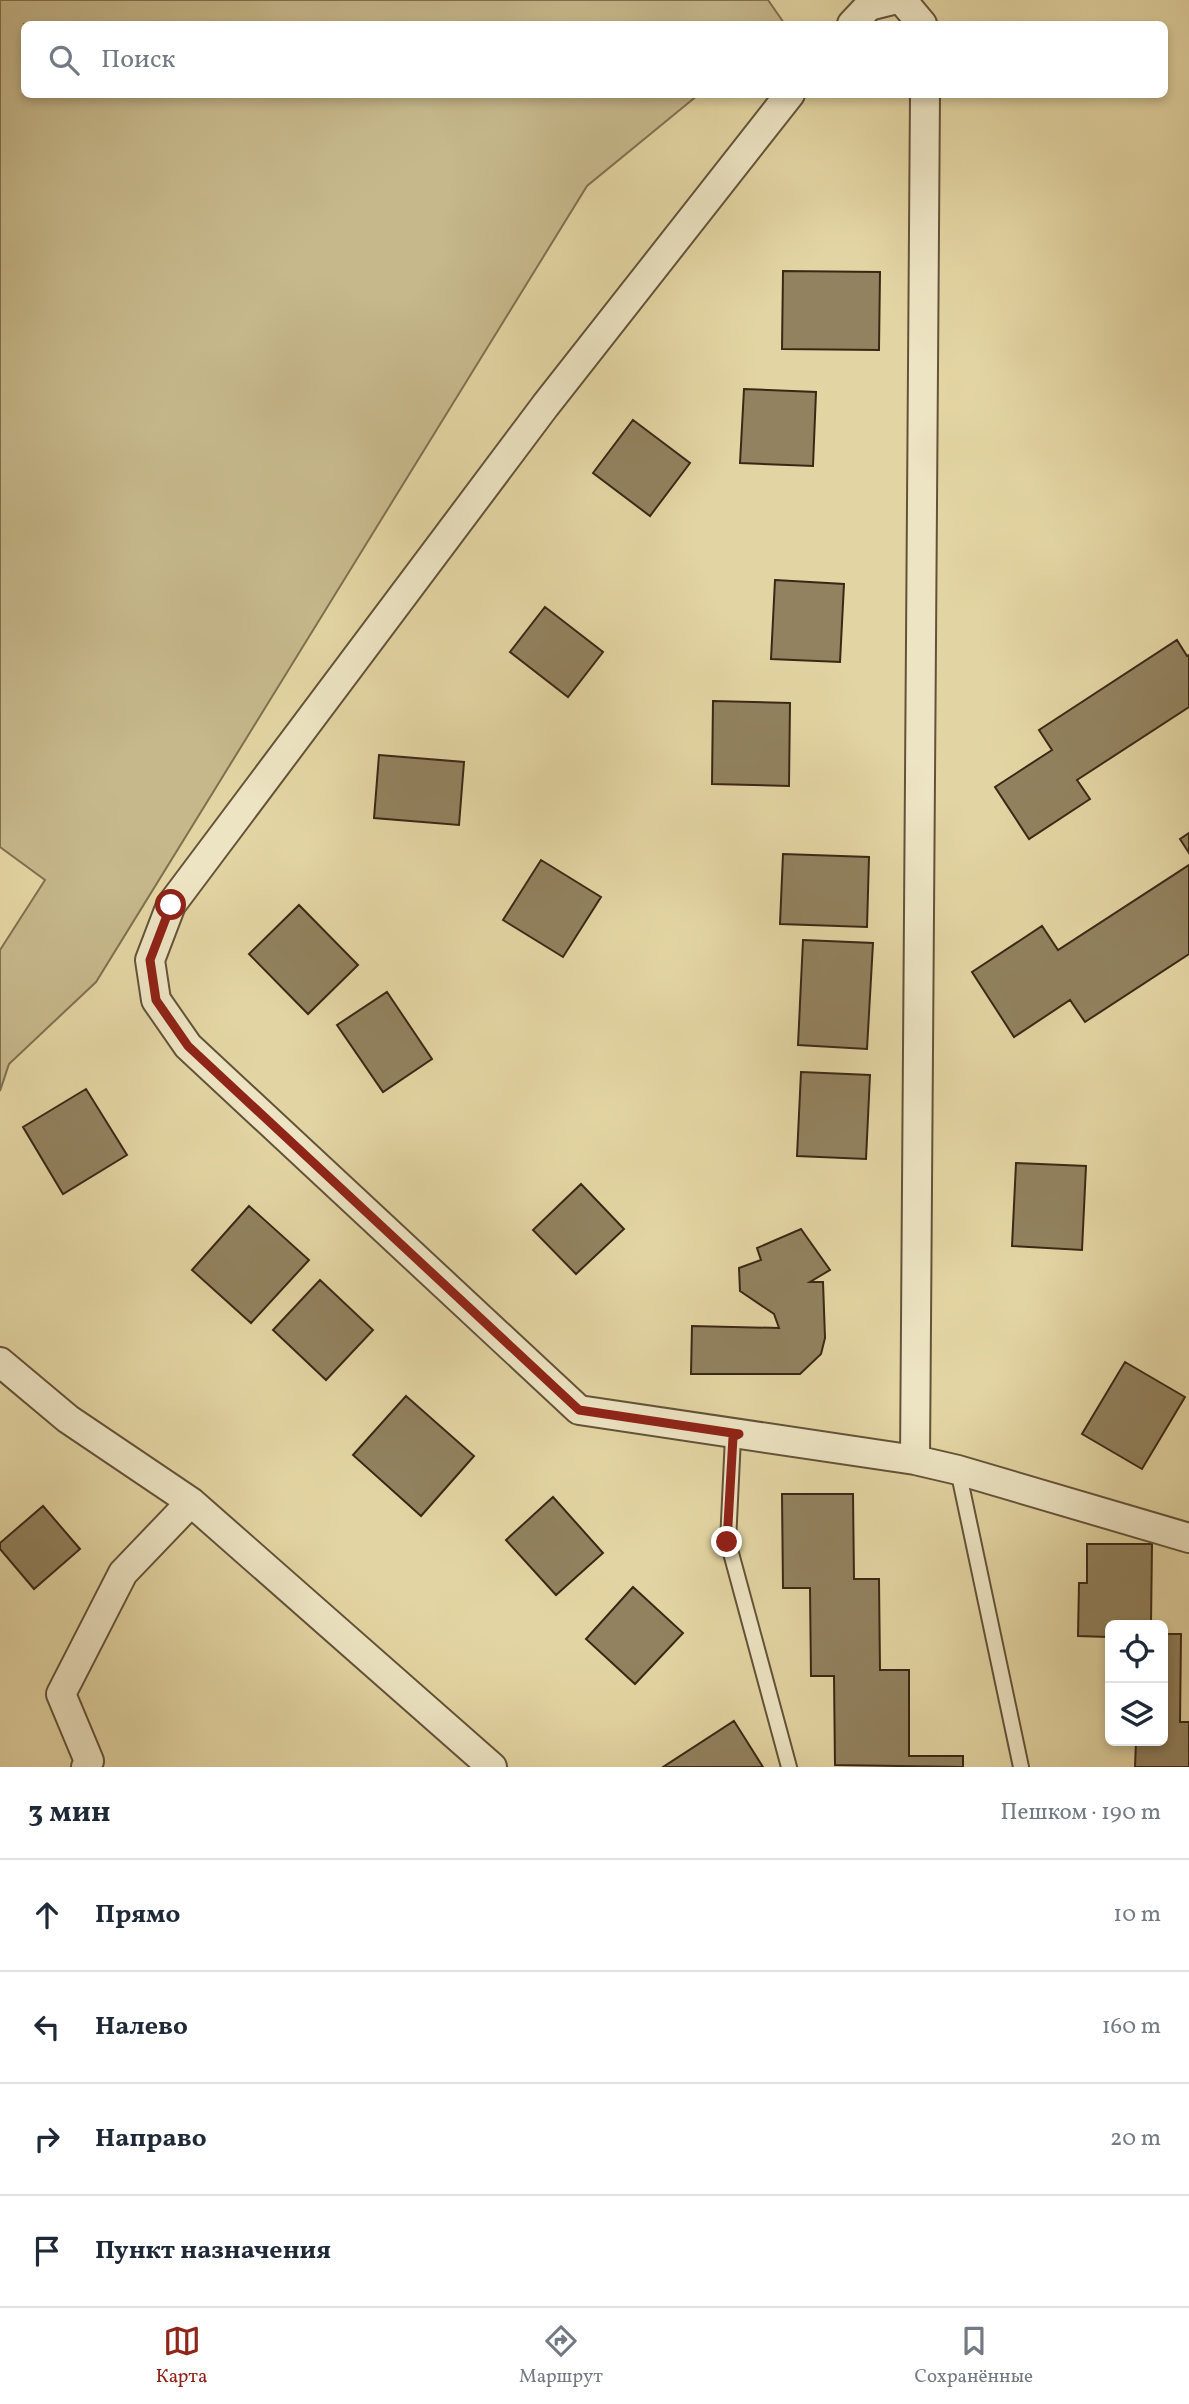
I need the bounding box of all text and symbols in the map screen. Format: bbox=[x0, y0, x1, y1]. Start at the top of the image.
search box bbox=[21, 21, 1168, 98]
icon: search bbox=[45, 41, 83, 79]
text: Поиск bbox=[101, 42, 175, 78]
route start bbox=[155, 889, 186, 920]
route end bbox=[711, 1526, 742, 1557]
map controls bbox=[1105, 1620, 1168, 1746]
button: locate bbox=[1105, 1620, 1168, 1683]
button: layers bbox=[1105, 1683, 1168, 1746]
text: 3 мин bbox=[28, 1792, 111, 1834]
text: Пешком · 190 m bbox=[1001, 1797, 1161, 1829]
icon: ahead bbox=[28, 1896, 66, 1934]
text: Прямо bbox=[95, 1897, 180, 1933]
text: 10 m bbox=[1113, 1899, 1161, 1931]
icon: left bbox=[28, 2008, 66, 2046]
text: Налево bbox=[95, 2009, 188, 2045]
text: 160 m bbox=[1102, 2011, 1161, 2043]
icon: right bbox=[28, 2120, 66, 2158]
text: Направо bbox=[95, 2121, 207, 2157]
text: 20 m bbox=[1110, 2123, 1161, 2155]
icon: arrive bbox=[28, 2232, 66, 2270]
text: Пункт назначения bbox=[95, 2233, 331, 2269]
tab: Карта bbox=[156, 2322, 207, 2390]
tab: Маршрут bbox=[519, 2322, 603, 2390]
tab: Сохранённые bbox=[915, 2322, 1033, 2390]

